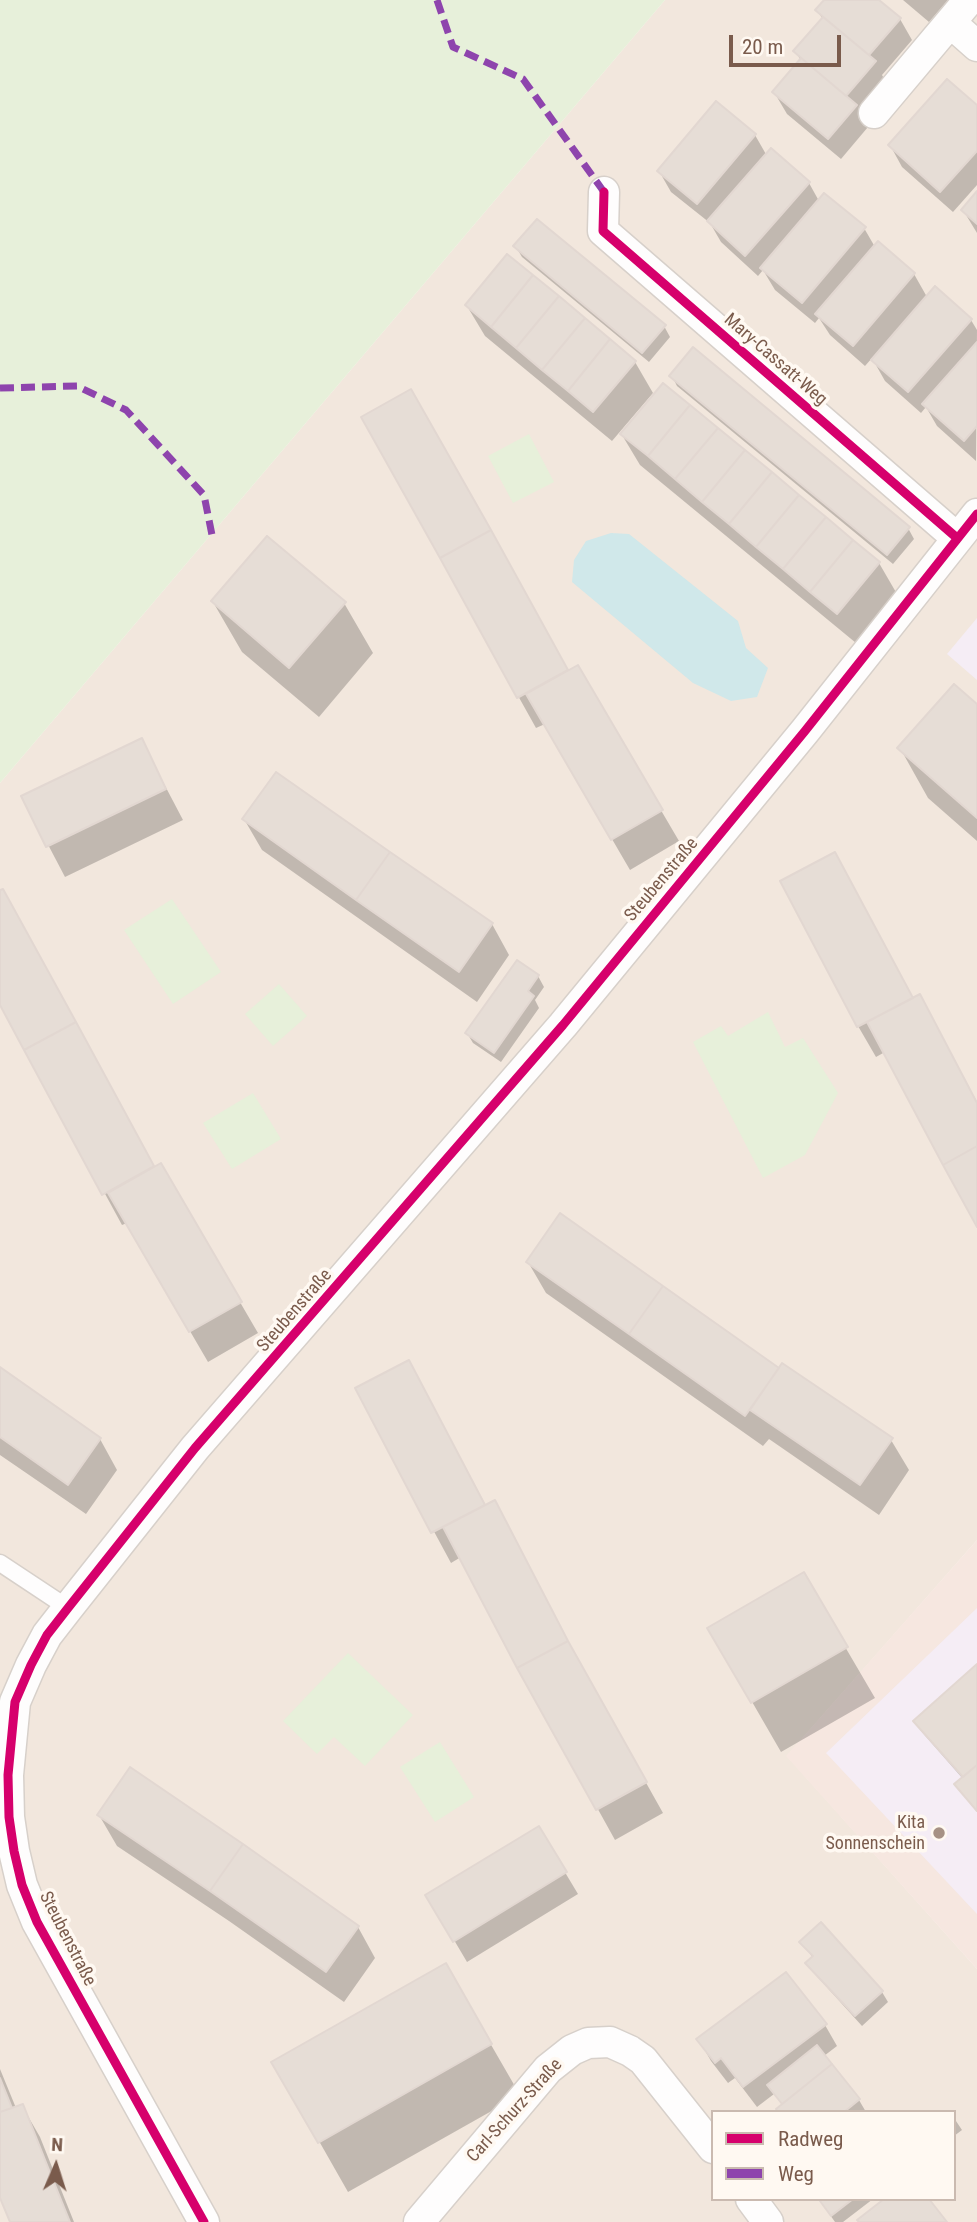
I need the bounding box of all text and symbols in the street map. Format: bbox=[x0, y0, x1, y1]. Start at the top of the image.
scale bar bbox=[732, 21, 844, 65]
text: 20 m bbox=[742, 35, 783, 59]
street label: Mary-Cassatt-Weg bbox=[719, 309, 831, 411]
street label: Steubenstraße bbox=[621, 834, 703, 926]
street label: Steubenstraße bbox=[253, 1265, 337, 1357]
place label: Kita Sonnenschein bbox=[826, 1812, 925, 1854]
marker: Kita Sonnenschein bbox=[931, 1825, 947, 1841]
street label: Steubenstraße bbox=[34, 1888, 100, 1990]
street label: Carl-Schurz-Straße bbox=[463, 2055, 567, 2167]
legend bbox=[711, 2110, 956, 2201]
text: Radweg bbox=[778, 2127, 843, 2151]
north arrow bbox=[21, 2131, 91, 2201]
text: N bbox=[51, 2133, 64, 2156]
text: Weg bbox=[778, 2162, 814, 2186]

